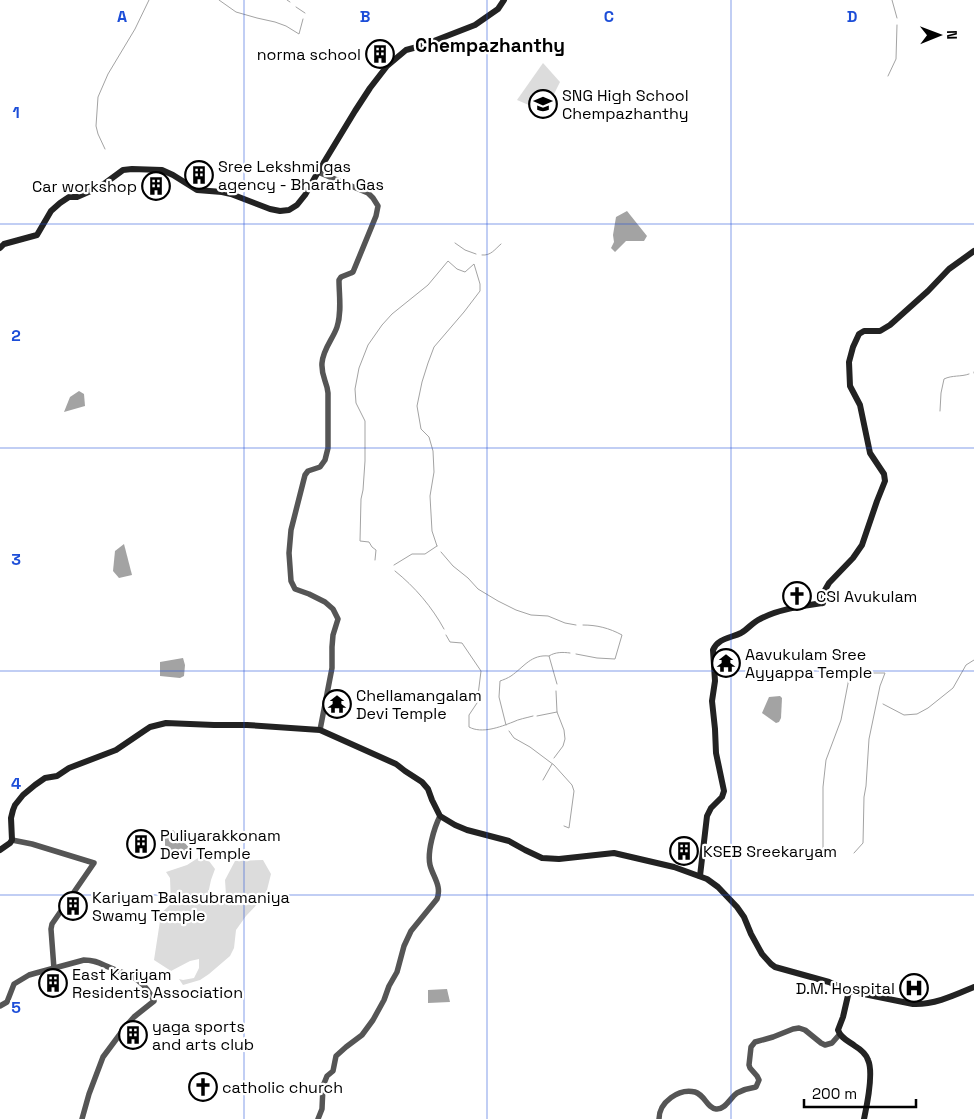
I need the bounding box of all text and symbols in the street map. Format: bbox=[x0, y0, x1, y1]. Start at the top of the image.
text: A bbox=[117, 6, 127, 27]
text: B bbox=[360, 6, 370, 27]
text: C bbox=[604, 6, 614, 27]
text: D bbox=[847, 6, 857, 27]
north arrow bbox=[914, 10, 964, 60]
text: N bbox=[943, 30, 961, 40]
district label: Chempazhanthy bbox=[415, 33, 565, 58]
building icon: norma school bbox=[365, 39, 395, 69]
place label: norma school bbox=[257, 44, 361, 65]
place label: SNG High School Chempazhanthy bbox=[562, 85, 689, 124]
school or university icon: SNG High School Chempazhanthy bbox=[528, 89, 558, 119]
text: 1 bbox=[12, 102, 20, 123]
place label: Sree Lekshmi gas agency - Bharath Gas bbox=[218, 156, 384, 195]
building icon: Sree Lekshmi gas agency - Bharath Gas bbox=[184, 160, 214, 190]
building icon: Car workshop bbox=[141, 171, 171, 201]
place label: Car workshop bbox=[32, 176, 137, 197]
text: 2 bbox=[11, 325, 21, 346]
text: 3 bbox=[11, 549, 21, 570]
church icon: CSI Avukulam bbox=[782, 581, 812, 611]
place label: CSI Avukulam bbox=[816, 586, 917, 607]
place label: Aavukulam Sree Ayyappa Temple bbox=[745, 644, 872, 683]
temple icon: Aavukulam Sree Ayyappa Temple bbox=[711, 648, 741, 678]
place label: Chellamangalam Devi Temple bbox=[356, 685, 482, 724]
temple icon: Chellamangalam Devi Temple bbox=[322, 689, 352, 719]
text: 4 bbox=[11, 773, 21, 794]
place label: Puliyarakkonam Devi Temple bbox=[160, 825, 281, 864]
building icon: Puliyarakkonam Devi Temple bbox=[126, 829, 156, 859]
building icon: KSEB Sreekaryam bbox=[669, 836, 699, 866]
place label: KSEB Sreekaryam bbox=[703, 841, 837, 862]
place label: Kariyam Balasubramaniya Swamy Temple bbox=[92, 887, 290, 926]
building icon: Kariyam Balasubramaniya Swamy Temple bbox=[58, 891, 88, 921]
place label: East Kariyam Residents Association bbox=[72, 964, 243, 1003]
building icon: East Kariyam Residents Association bbox=[38, 968, 68, 998]
hospital icon: D.M. Hospital bbox=[899, 973, 929, 1003]
place label: D.M. Hospital bbox=[796, 978, 895, 999]
text: 5 bbox=[11, 997, 21, 1018]
place label: yaga sports and arts club bbox=[152, 1016, 254, 1055]
building icon: yaga sports and arts club bbox=[118, 1020, 148, 1050]
church icon: catholic church bbox=[188, 1072, 218, 1102]
scale bar bbox=[804, 1076, 916, 1108]
place label: catholic church bbox=[222, 1077, 343, 1098]
text: 200 m bbox=[812, 1084, 857, 1103]

